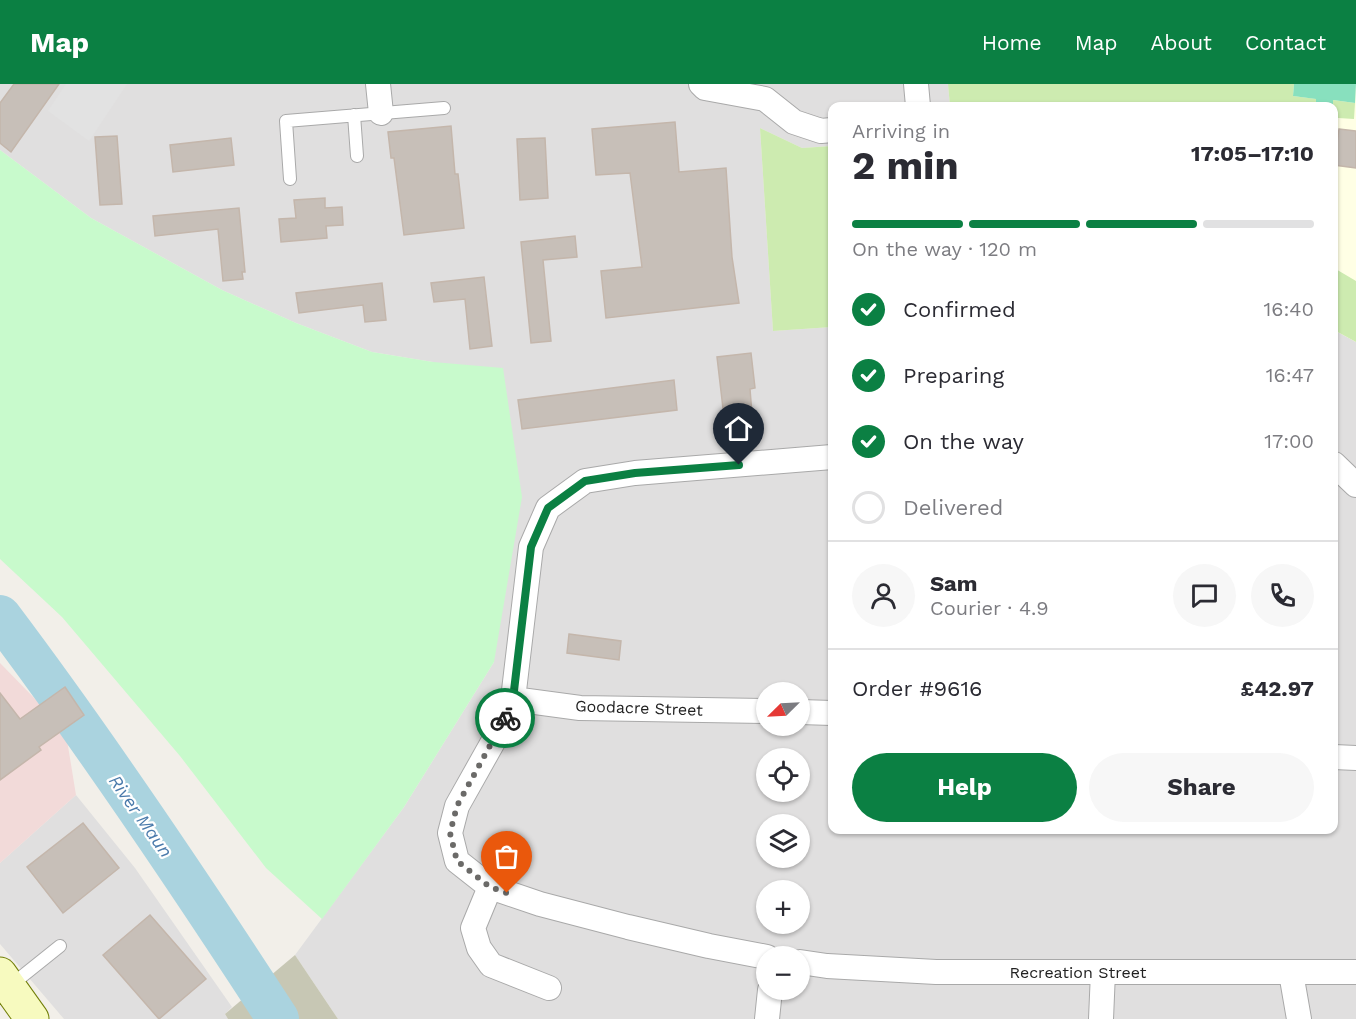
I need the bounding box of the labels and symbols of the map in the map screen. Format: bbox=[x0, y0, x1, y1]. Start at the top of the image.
pin bbox=[713, 403, 764, 465]
north arrow bbox=[756, 682, 810, 736]
courier bbox=[475, 688, 535, 748]
street label: Goodacre Street bbox=[575, 696, 704, 720]
water label: River Maun bbox=[105, 771, 177, 861]
pin bbox=[481, 831, 532, 893]
street label: Recreation Street bbox=[1010, 963, 1147, 982]

